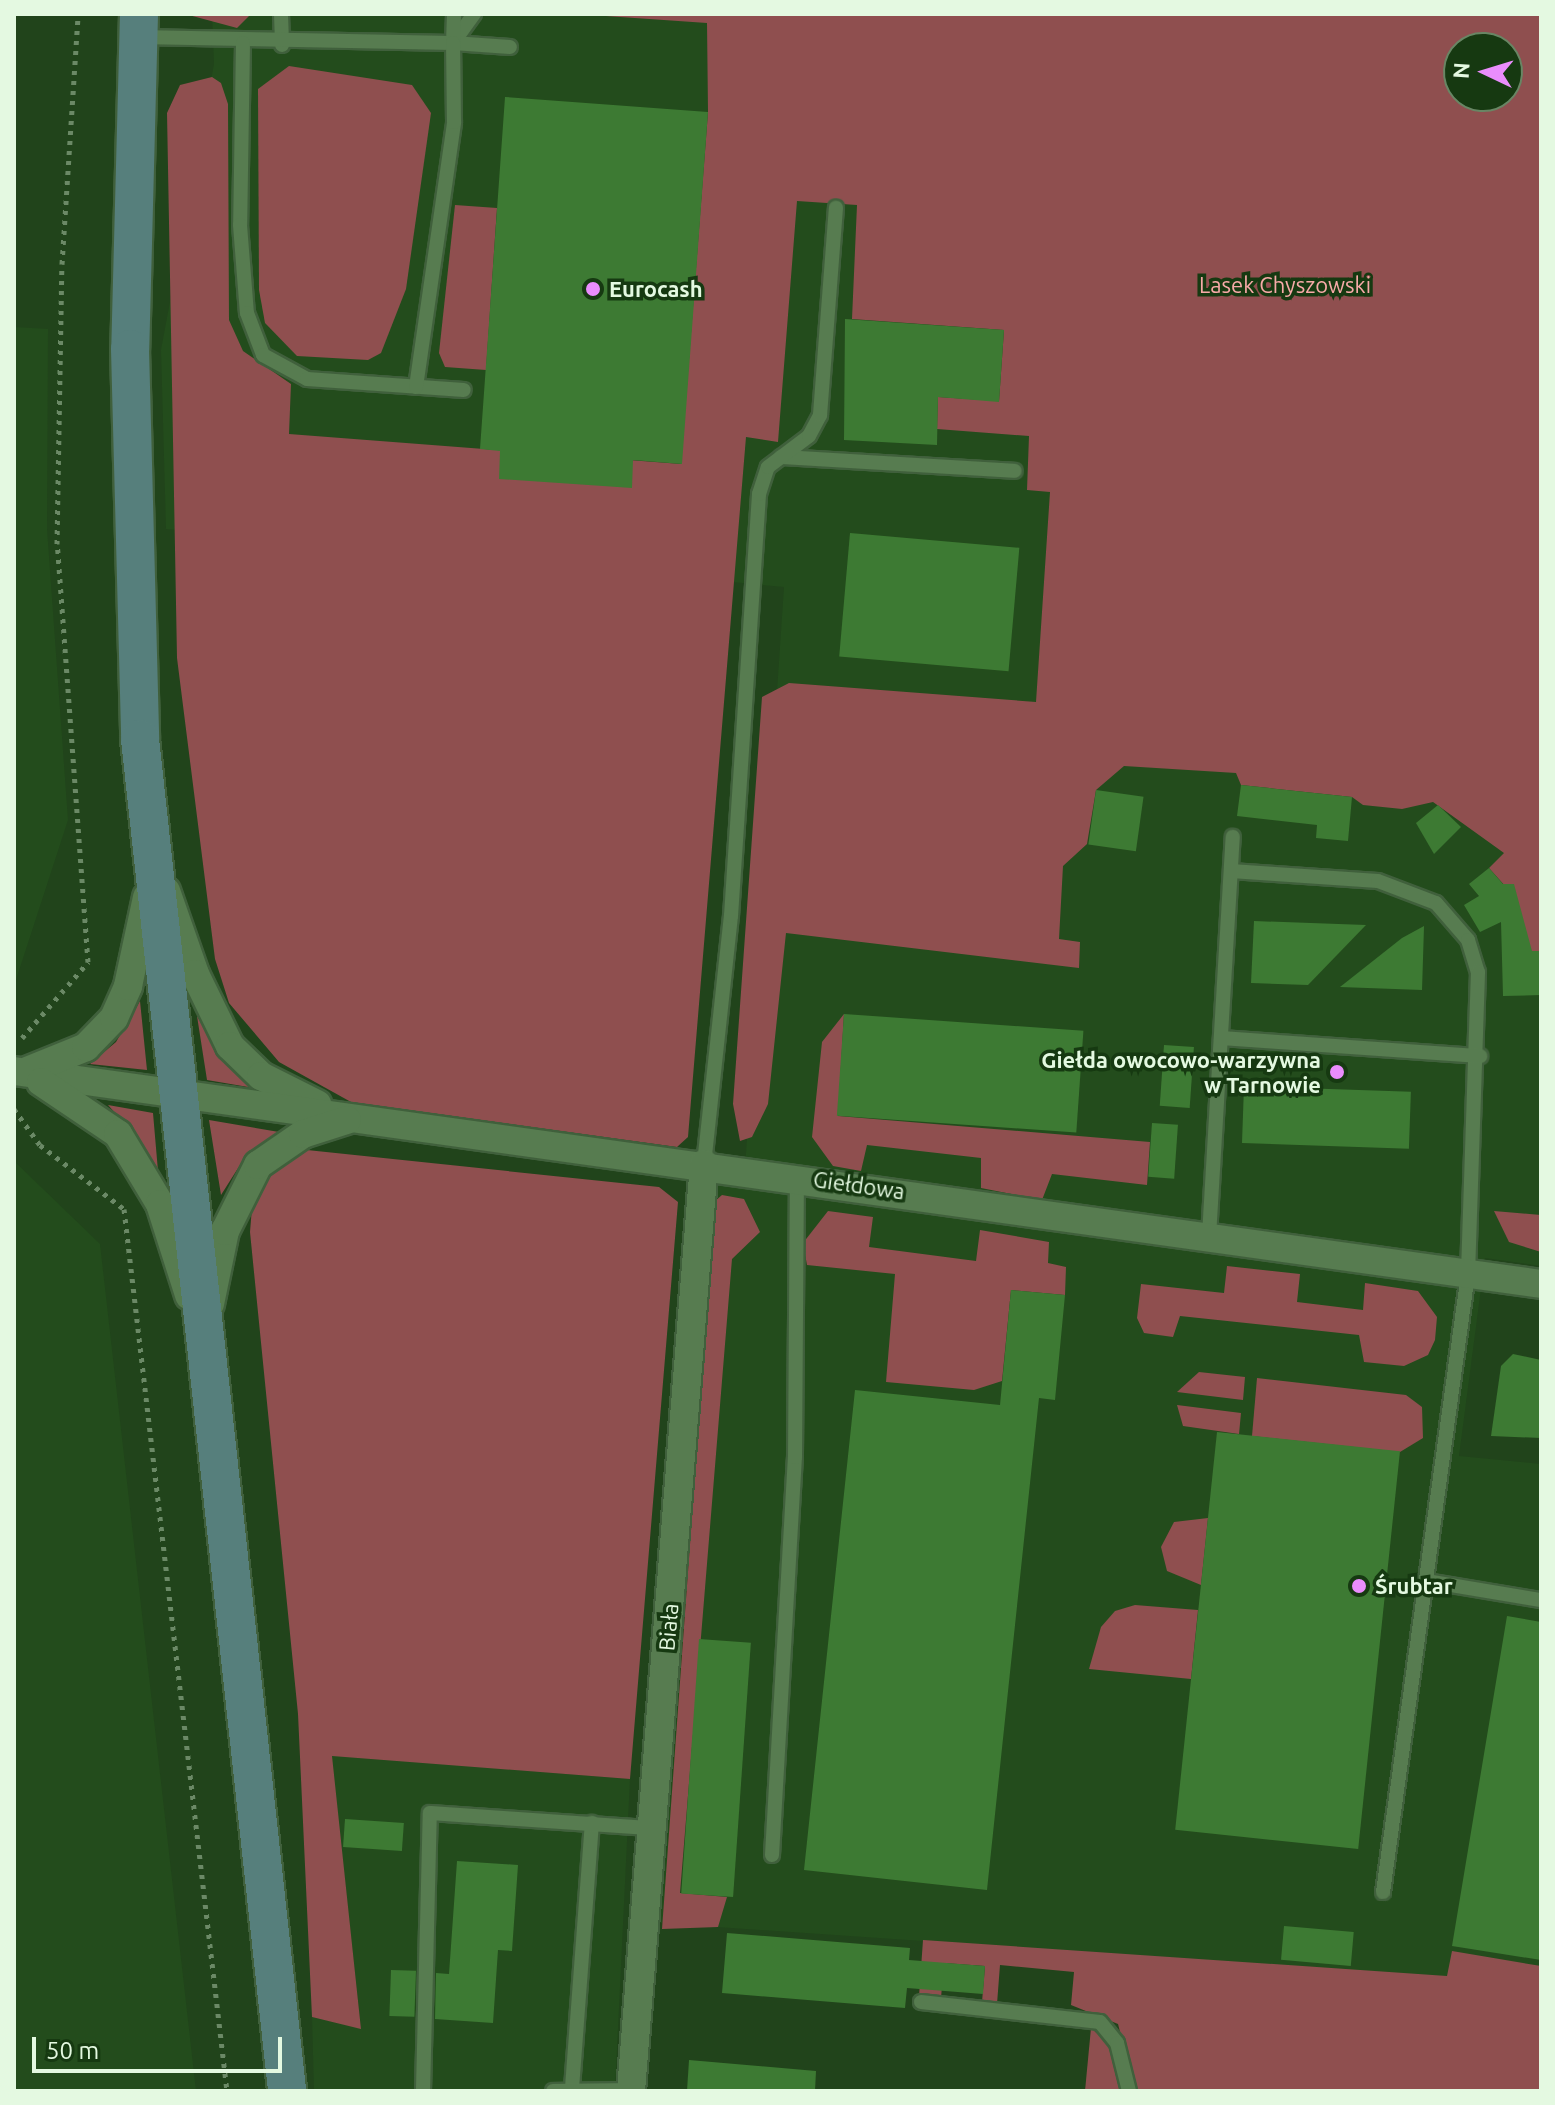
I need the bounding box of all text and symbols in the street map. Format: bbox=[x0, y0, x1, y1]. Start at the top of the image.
north arrow bbox=[1443, 32, 1523, 112]
text: N bbox=[1448, 61, 1474, 80]
park label: Lasek Chyszowski bbox=[1199, 272, 1371, 298]
place label: Eurocash bbox=[609, 276, 703, 302]
marker: Eurocash bbox=[584, 280, 602, 298]
place label: Giełda owocowo-warzywna w Tarnowie bbox=[1041, 1046, 1321, 1098]
marker: Giełda owocowo-warzywna w Tarnowie bbox=[1328, 1063, 1346, 1081]
street label: Giełdowa bbox=[812, 1166, 906, 1204]
place label: Śrubtar bbox=[1375, 1573, 1453, 1599]
marker: Śrubtar bbox=[1350, 1577, 1368, 1595]
street label: Biała bbox=[653, 1602, 683, 1652]
scale bar bbox=[36, 2021, 286, 2071]
text: 50 m bbox=[46, 2037, 99, 2064]

